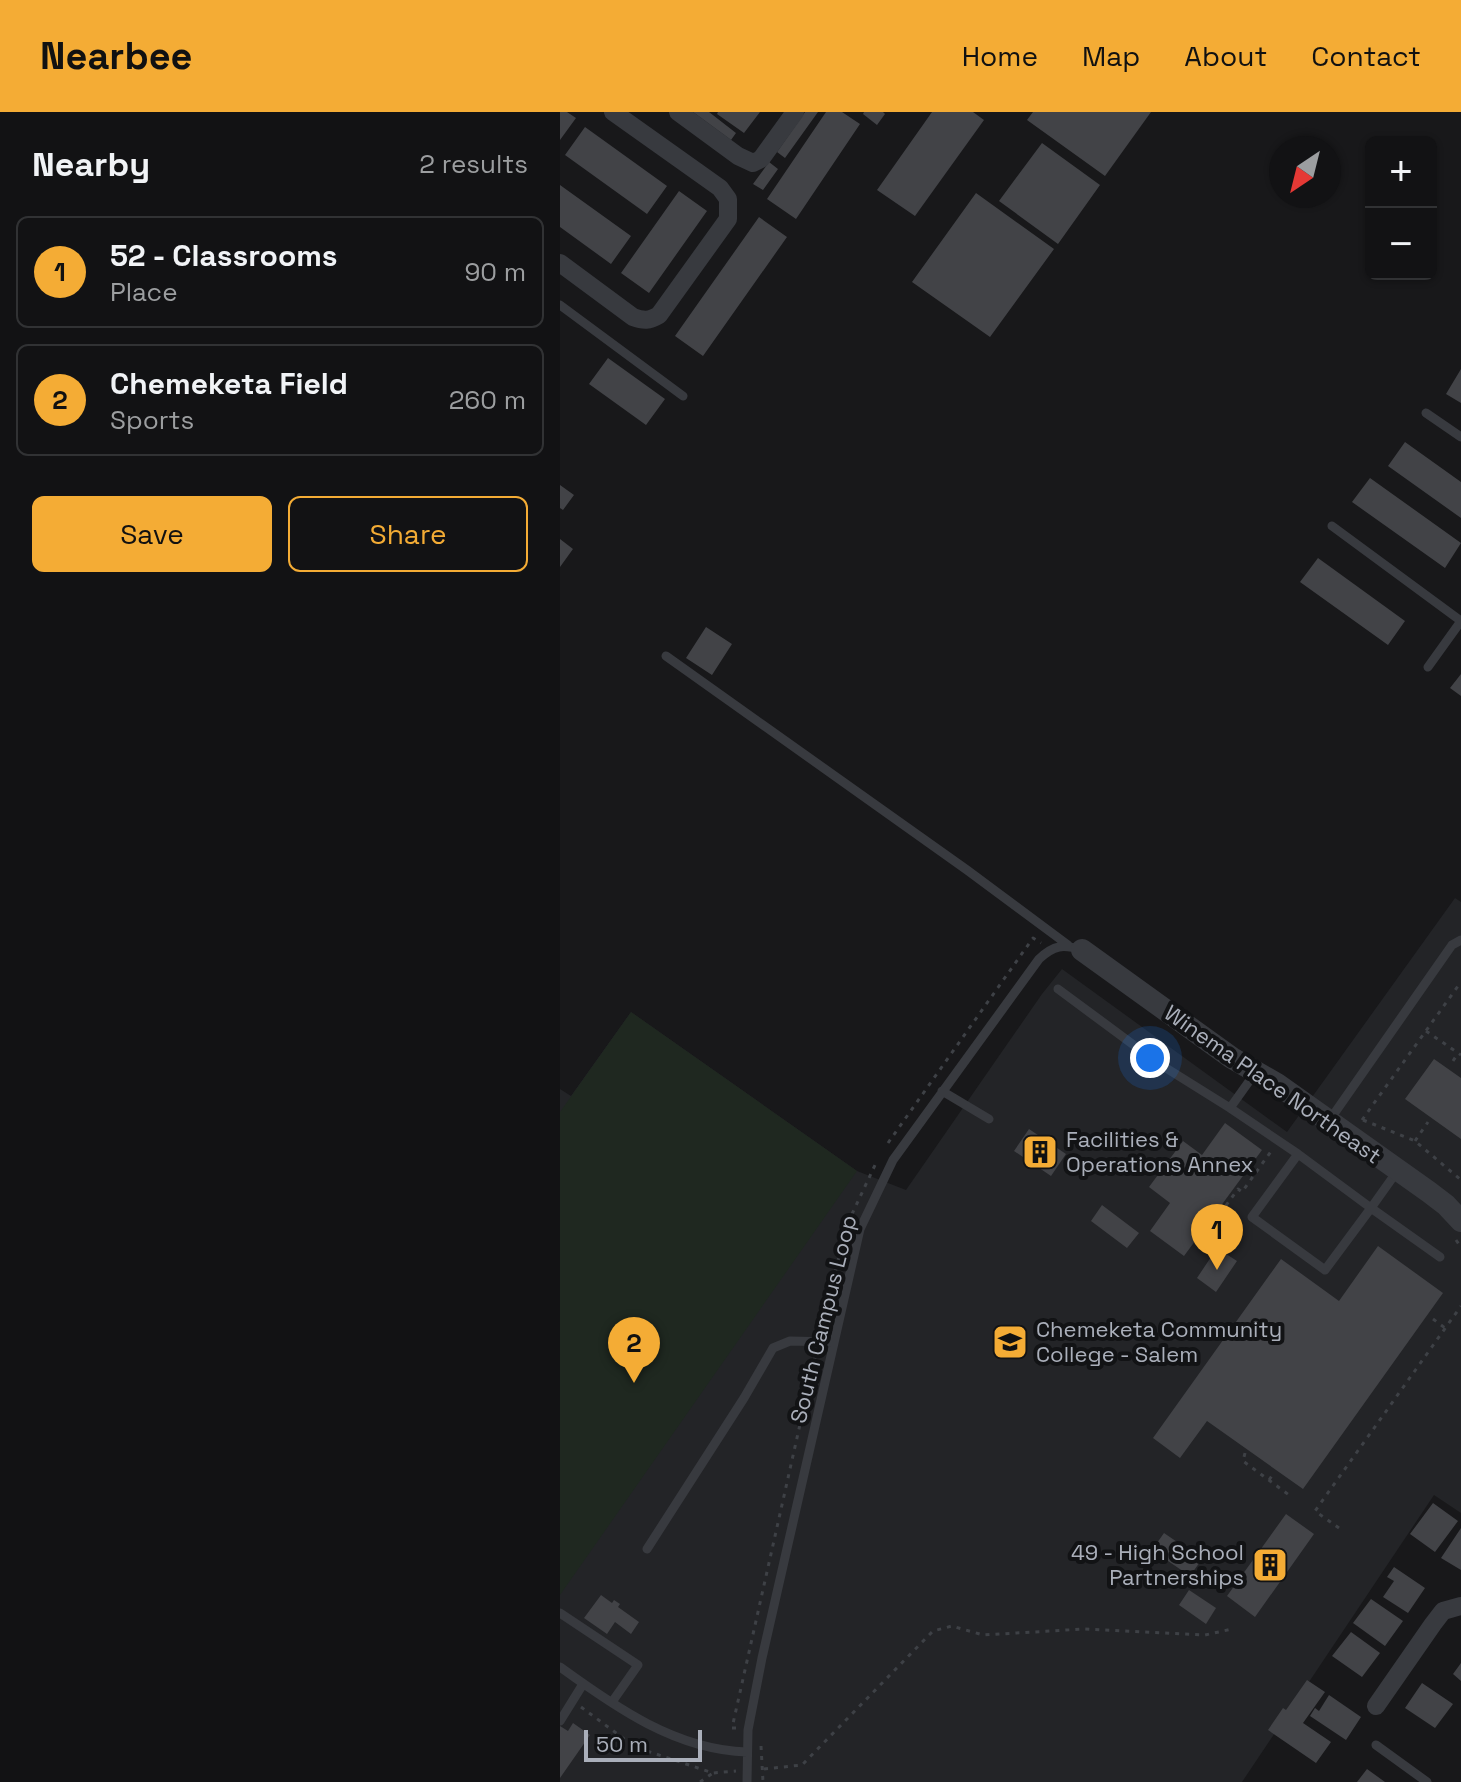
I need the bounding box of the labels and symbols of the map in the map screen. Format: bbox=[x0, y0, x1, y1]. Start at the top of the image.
north arrow bbox=[1269, 136, 1341, 208]
street label: Winema Place Northeast bbox=[1159, 998, 1387, 1170]
your location bbox=[1130, 1038, 1170, 1078]
place label: Facilities & Operations Annex bbox=[1066, 1125, 1254, 1178]
building icon: Facilities & Operations Annex bbox=[1021, 1133, 1059, 1171]
pin: 1 bbox=[1191, 1204, 1243, 1270]
street label: South Campus Loop bbox=[784, 1212, 862, 1426]
place label: Chemeketa Community College - Salem bbox=[1036, 1315, 1282, 1368]
pin: 2 bbox=[608, 1317, 660, 1383]
school or university icon: Chemeketa Community College - Salem bbox=[991, 1323, 1029, 1361]
place label: 49 - High School Partnerships bbox=[1071, 1538, 1244, 1591]
building icon: 49 - High School Partnerships bbox=[1251, 1546, 1289, 1584]
scale bar bbox=[584, 1726, 702, 1762]

